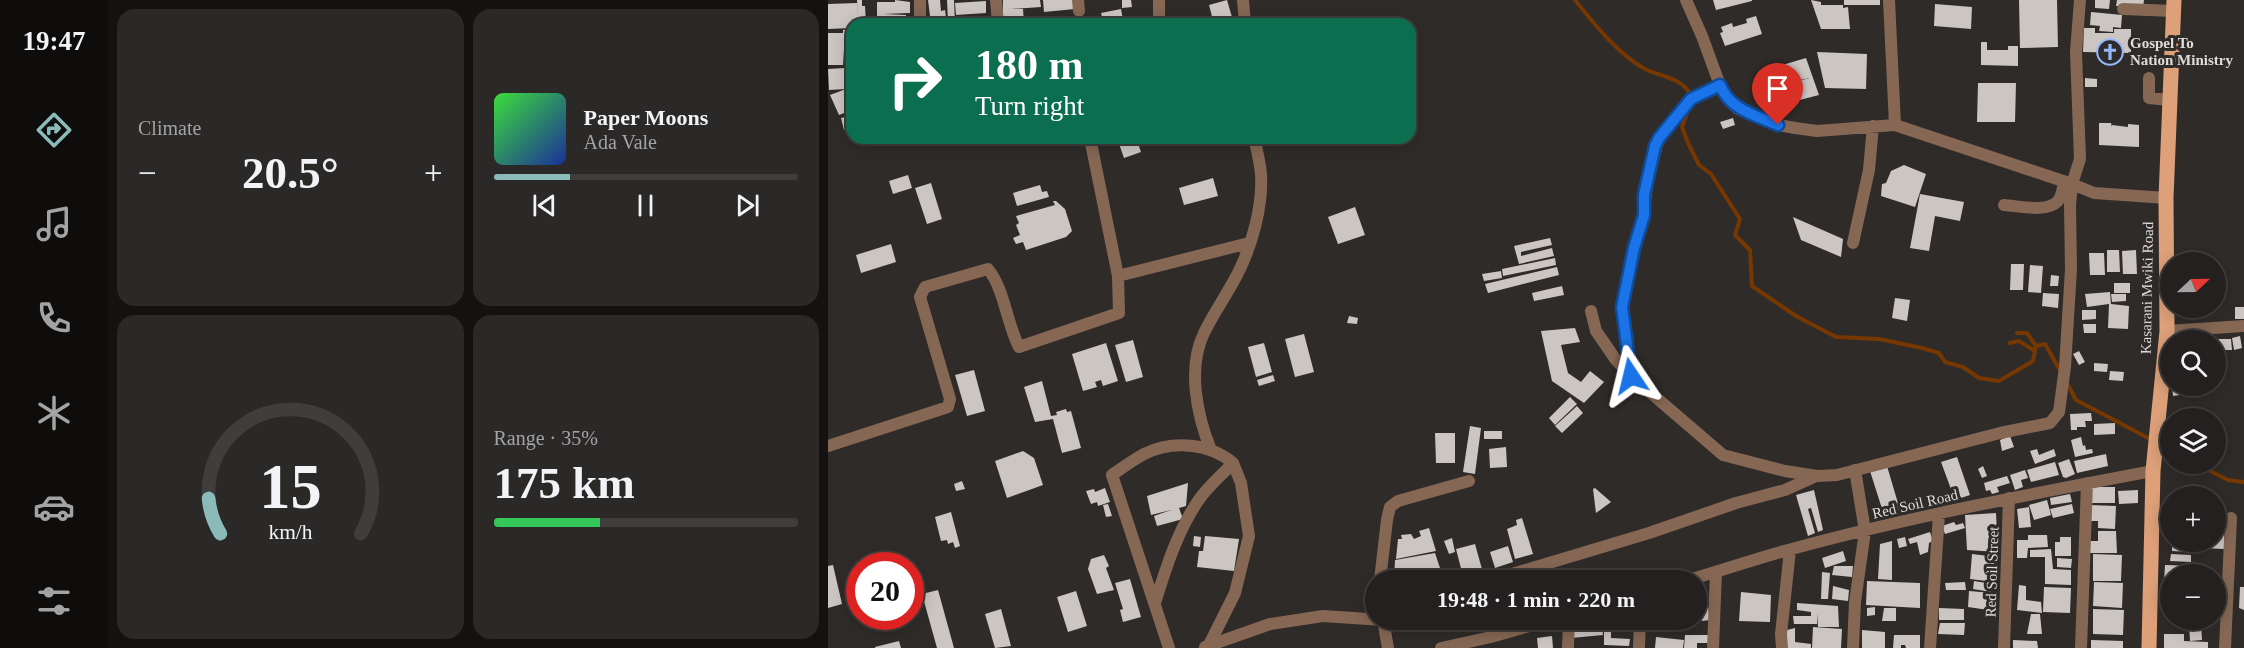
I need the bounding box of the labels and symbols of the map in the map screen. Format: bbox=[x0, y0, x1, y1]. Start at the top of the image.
place label: Gospel To Nation Ministry bbox=[2130, 35, 2233, 68]
church icon: Gospel To Nation Ministry bbox=[2095, 37, 2125, 67]
pin bbox=[1752, 63, 1803, 125]
street label: Kasarani Mwiki Road bbox=[2138, 221, 2156, 354]
north arrow bbox=[2160, 252, 2226, 318]
position arrow bbox=[1599, 344, 1663, 408]
street label: Red Soil Road bbox=[1871, 486, 1960, 522]
street label: Red Soil Street bbox=[1982, 526, 2002, 618]
speed limit sign: 20 bbox=[846, 552, 924, 630]

